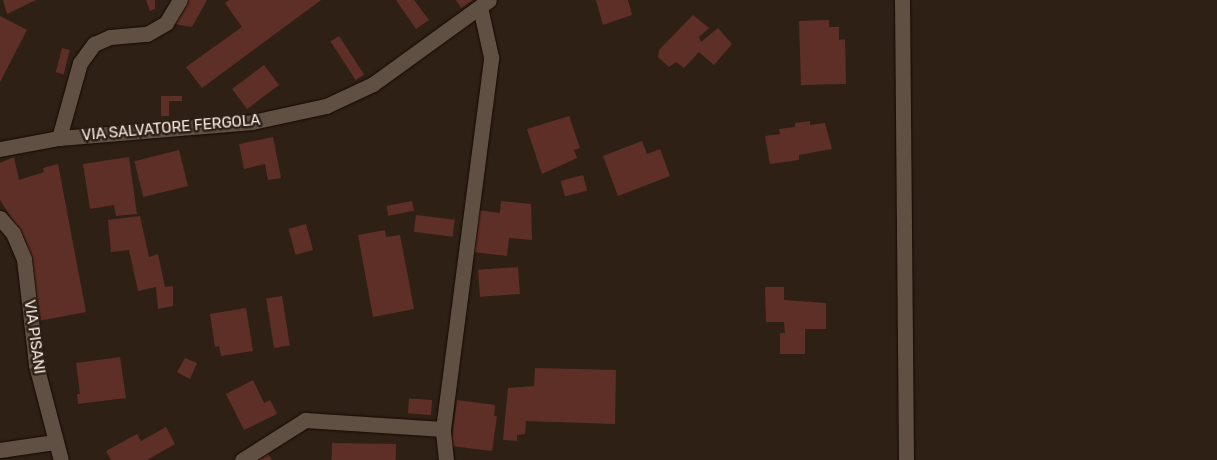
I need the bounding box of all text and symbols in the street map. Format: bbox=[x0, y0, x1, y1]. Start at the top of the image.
street label: VIA SALVATORE FERGOLA bbox=[81, 111, 261, 145]
street label: VIA PISANI bbox=[20, 299, 48, 375]

